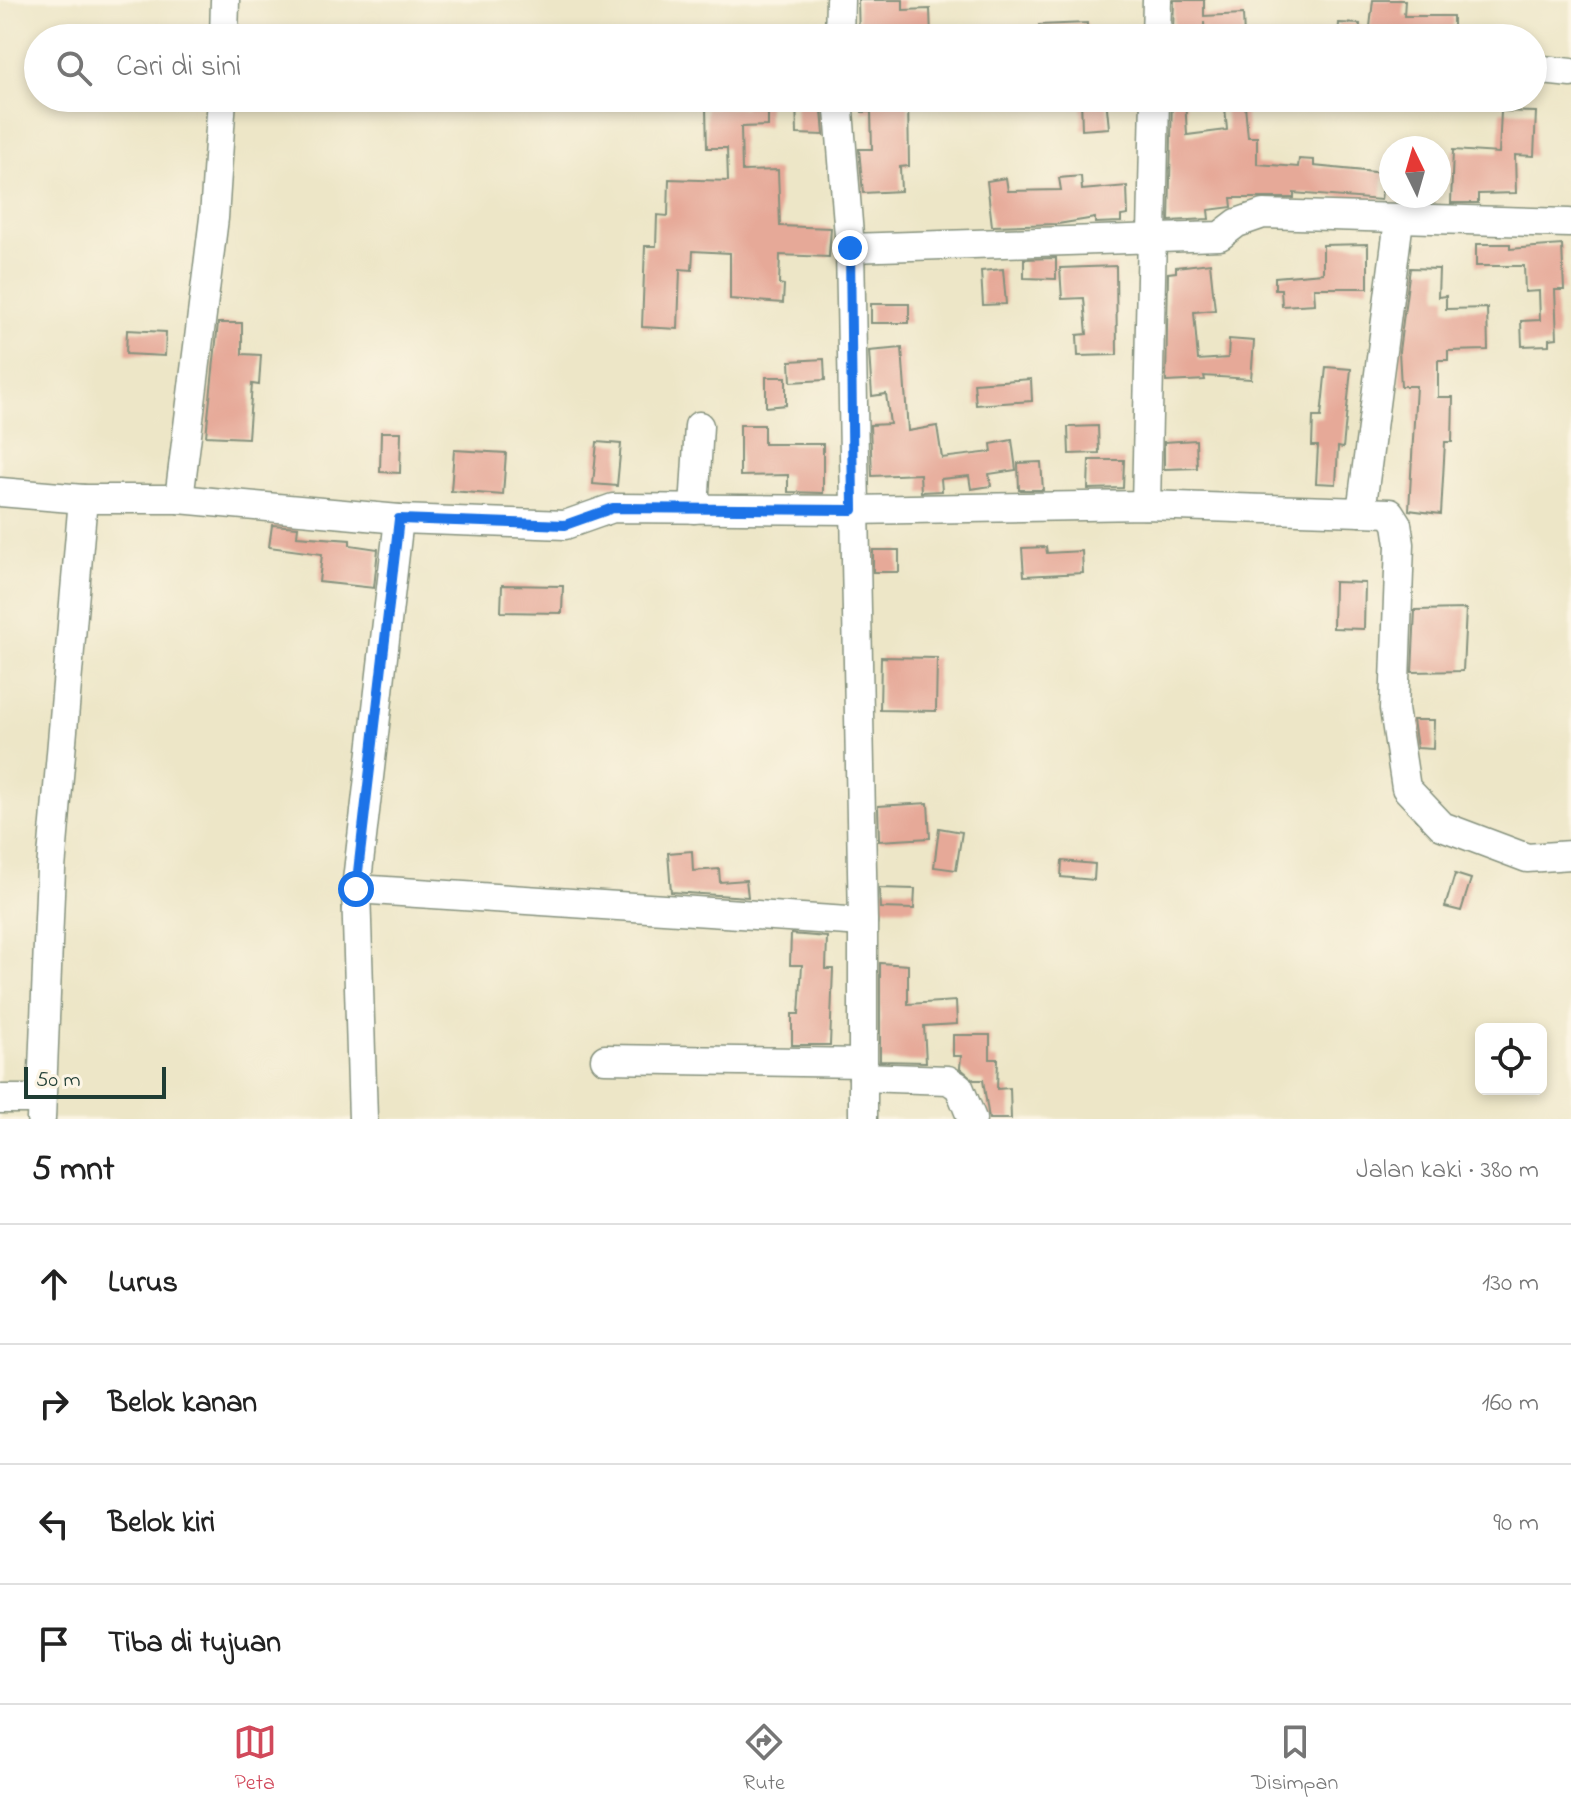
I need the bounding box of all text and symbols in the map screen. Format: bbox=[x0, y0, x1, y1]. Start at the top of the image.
search box bbox=[24, 24, 1547, 112]
icon: search bbox=[52, 46, 96, 90]
text: Cari di sini bbox=[116, 46, 242, 90]
north arrow bbox=[1379, 136, 1451, 208]
route end bbox=[832, 230, 868, 266]
route start bbox=[338, 871, 374, 907]
map controls bbox=[1475, 1023, 1547, 1095]
button: locate bbox=[1475, 1023, 1547, 1095]
scale bar bbox=[24, 1063, 166, 1099]
text: 50 m bbox=[36, 1065, 81, 1097]
text: 5 mnt bbox=[32, 1146, 115, 1196]
text: Jalan kaki · 380 m bbox=[1356, 1152, 1539, 1190]
icon: ahead bbox=[32, 1262, 76, 1306]
text: Lurus bbox=[108, 1262, 178, 1306]
text: 130 m bbox=[1482, 1265, 1539, 1303]
icon: right bbox=[32, 1382, 76, 1426]
text: Belok kanan bbox=[108, 1382, 257, 1426]
text: 160 m bbox=[1481, 1385, 1539, 1423]
icon: left bbox=[32, 1502, 76, 1546]
text: Belok kiri bbox=[108, 1502, 215, 1546]
text: 90 m bbox=[1493, 1505, 1539, 1543]
icon: arrive bbox=[32, 1622, 76, 1666]
text: Tiba di tujuan bbox=[108, 1622, 281, 1666]
tab: Peta bbox=[233, 1720, 277, 1800]
tab: Rute bbox=[742, 1720, 786, 1800]
tab: Disimpan bbox=[1251, 1720, 1338, 1800]

